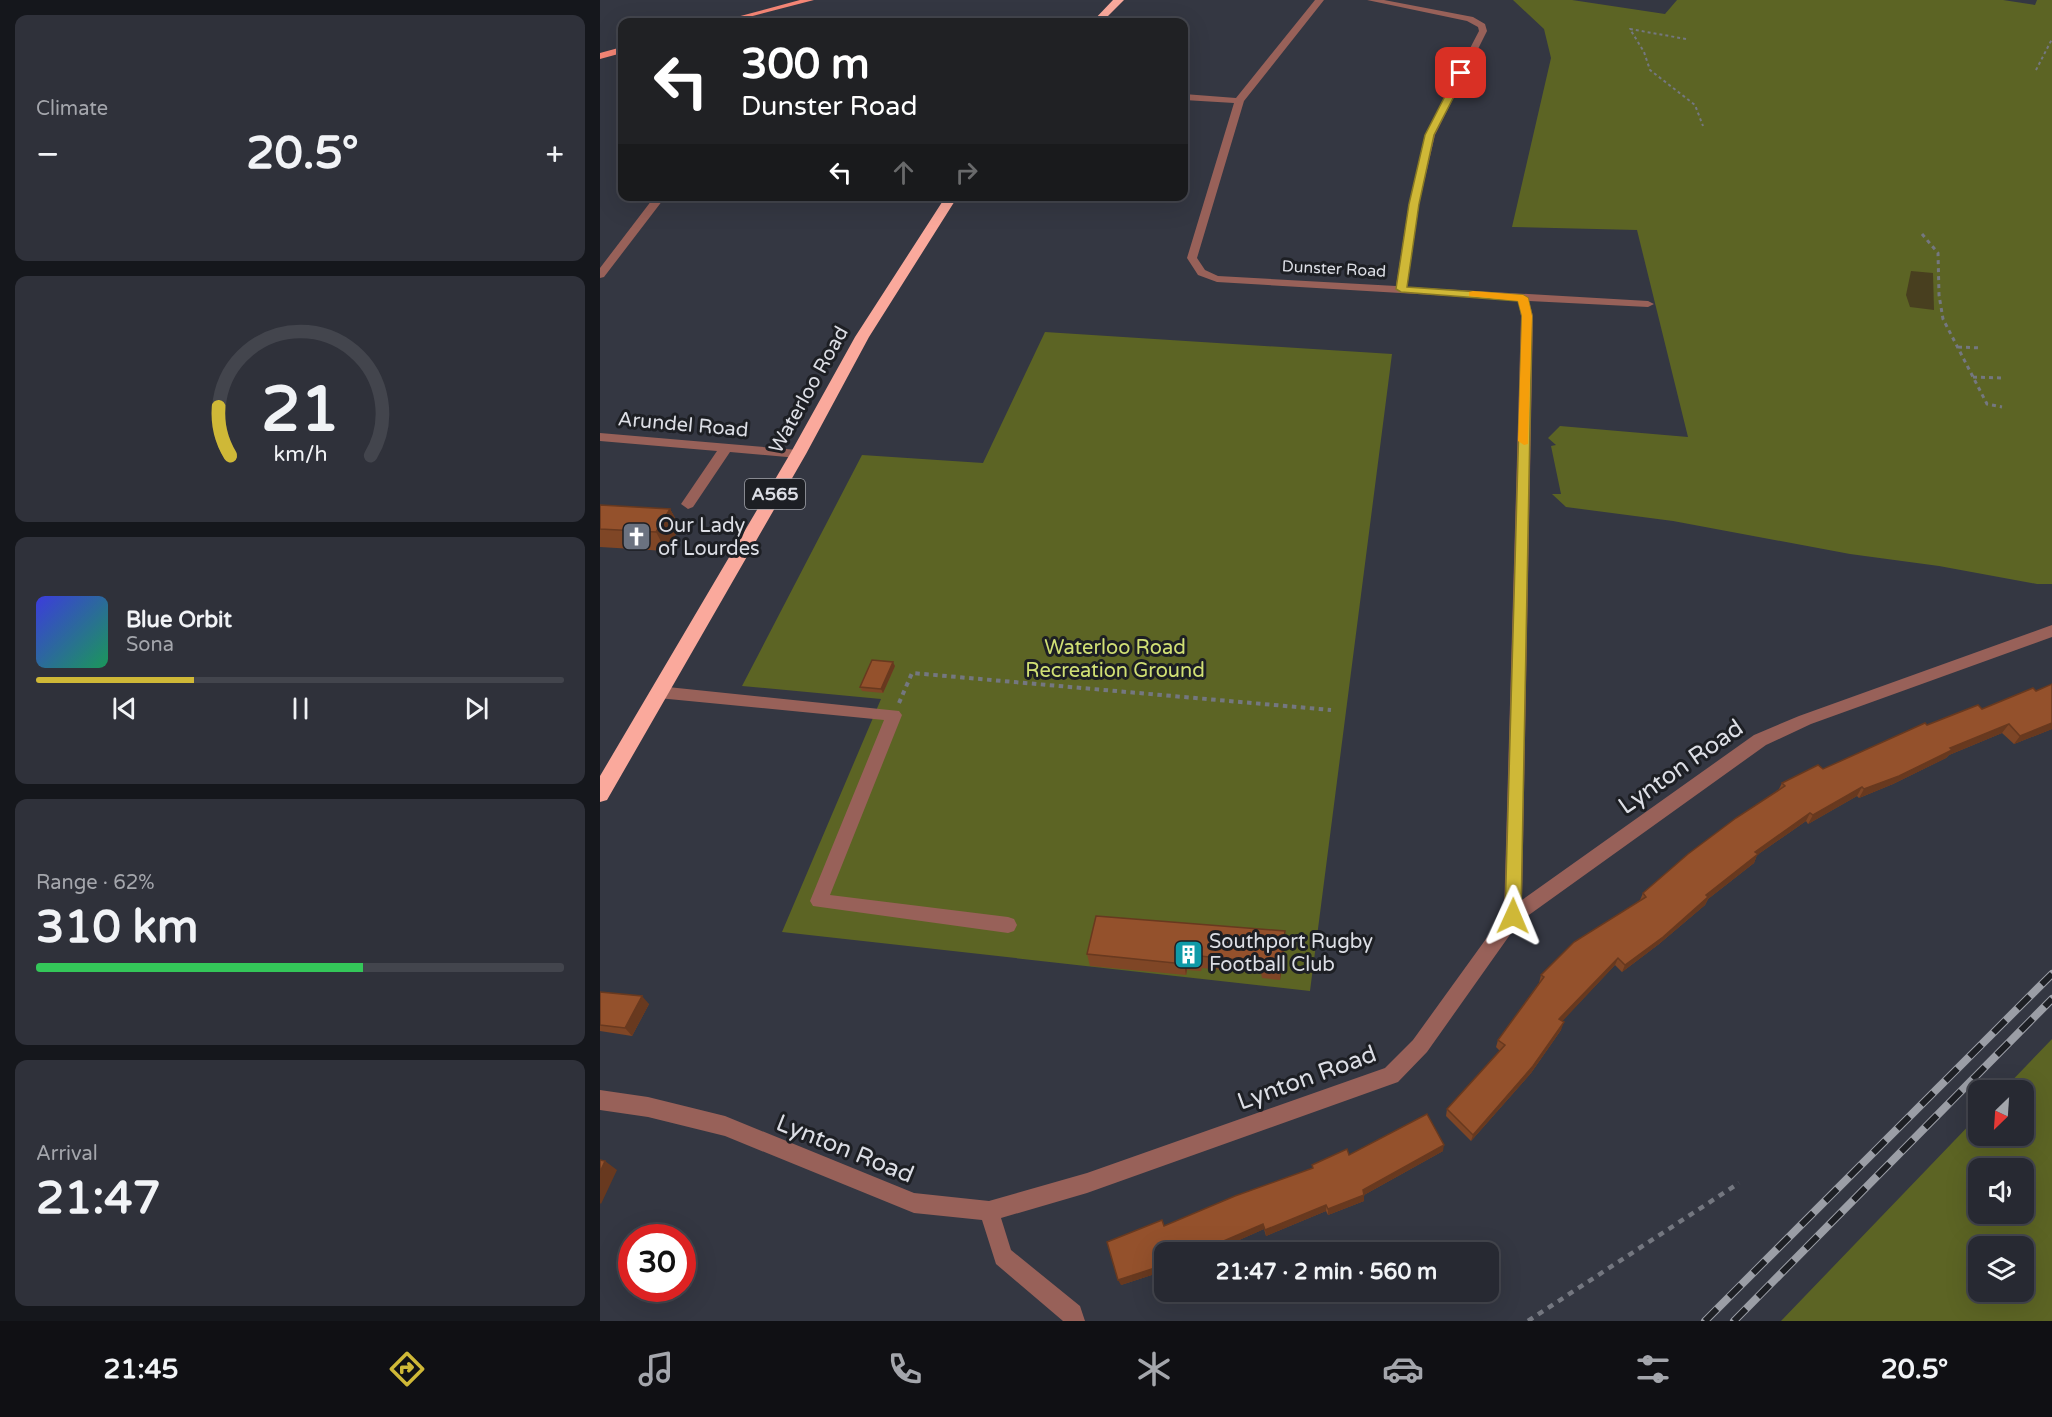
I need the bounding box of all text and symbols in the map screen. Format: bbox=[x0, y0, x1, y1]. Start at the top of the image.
text: 300 m bbox=[741, 39, 870, 90]
icon: left bbox=[642, 42, 720, 120]
pin bbox=[1435, 47, 1486, 98]
icon: arrive bbox=[1444, 56, 1477, 89]
text: Dunster Road bbox=[741, 90, 917, 123]
text: Climate bbox=[36, 97, 108, 121]
text: 20.5° bbox=[246, 127, 359, 181]
text: − bbox=[36, 135, 60, 174]
text: + bbox=[545, 135, 564, 174]
icon: left bbox=[824, 156, 857, 189]
icon: ahead bbox=[887, 156, 920, 189]
icon: right bbox=[950, 156, 983, 189]
street label: Dunster Road bbox=[1281, 256, 1387, 282]
street label: Waterloo Road bbox=[764, 322, 854, 458]
text: 21 bbox=[261, 373, 339, 448]
street label: Arundel Road bbox=[617, 407, 749, 443]
text: km/h bbox=[273, 442, 327, 468]
road number: A565 bbox=[745, 479, 805, 509]
place label: Our Lady of Lourdes bbox=[658, 514, 760, 561]
church icon: Our Lady of Lourdes bbox=[621, 521, 653, 553]
text: Blue Orbit bbox=[126, 607, 232, 633]
text: Sona bbox=[126, 633, 174, 657]
park label: Waterloo Road Recreation Ground bbox=[1025, 636, 1205, 683]
icon: previous bbox=[108, 692, 141, 725]
icon: pause bbox=[284, 692, 317, 725]
icon: next bbox=[460, 692, 493, 725]
street label: Lynton Road bbox=[1613, 713, 1749, 821]
text: Range · 62% bbox=[36, 871, 155, 895]
position arrow bbox=[1481, 884, 1545, 948]
text: 310 km bbox=[36, 901, 198, 955]
place label: Southport Rugby Football Club bbox=[1209, 930, 1373, 977]
building icon: Southport Rugby Football Club bbox=[1172, 938, 1204, 970]
street label: Lynton Road bbox=[1234, 1039, 1380, 1117]
north arrow bbox=[1968, 1080, 2034, 1146]
map controls bbox=[1968, 1080, 2034, 1302]
street label: Lynton Road bbox=[772, 1108, 918, 1190]
text: Arrival bbox=[36, 1142, 98, 1166]
button: sound bbox=[1968, 1158, 2034, 1224]
text: 21:47 bbox=[36, 1172, 161, 1226]
speed limit sign: 30 bbox=[618, 1224, 696, 1302]
button: layers bbox=[1968, 1236, 2034, 1302]
text: 21:47 · 2 min · 560 m bbox=[1216, 1259, 1437, 1285]
icon: directions bbox=[386, 1348, 428, 1390]
icon: music bbox=[635, 1348, 677, 1390]
icon: phone bbox=[884, 1348, 926, 1390]
icon: climate bbox=[1133, 1348, 1175, 1390]
icon: car bbox=[1382, 1348, 1424, 1390]
icon: filters bbox=[1632, 1348, 1674, 1390]
text: 21:45 bbox=[104, 1353, 178, 1386]
text: 20.5° bbox=[1881, 1353, 1948, 1386]

